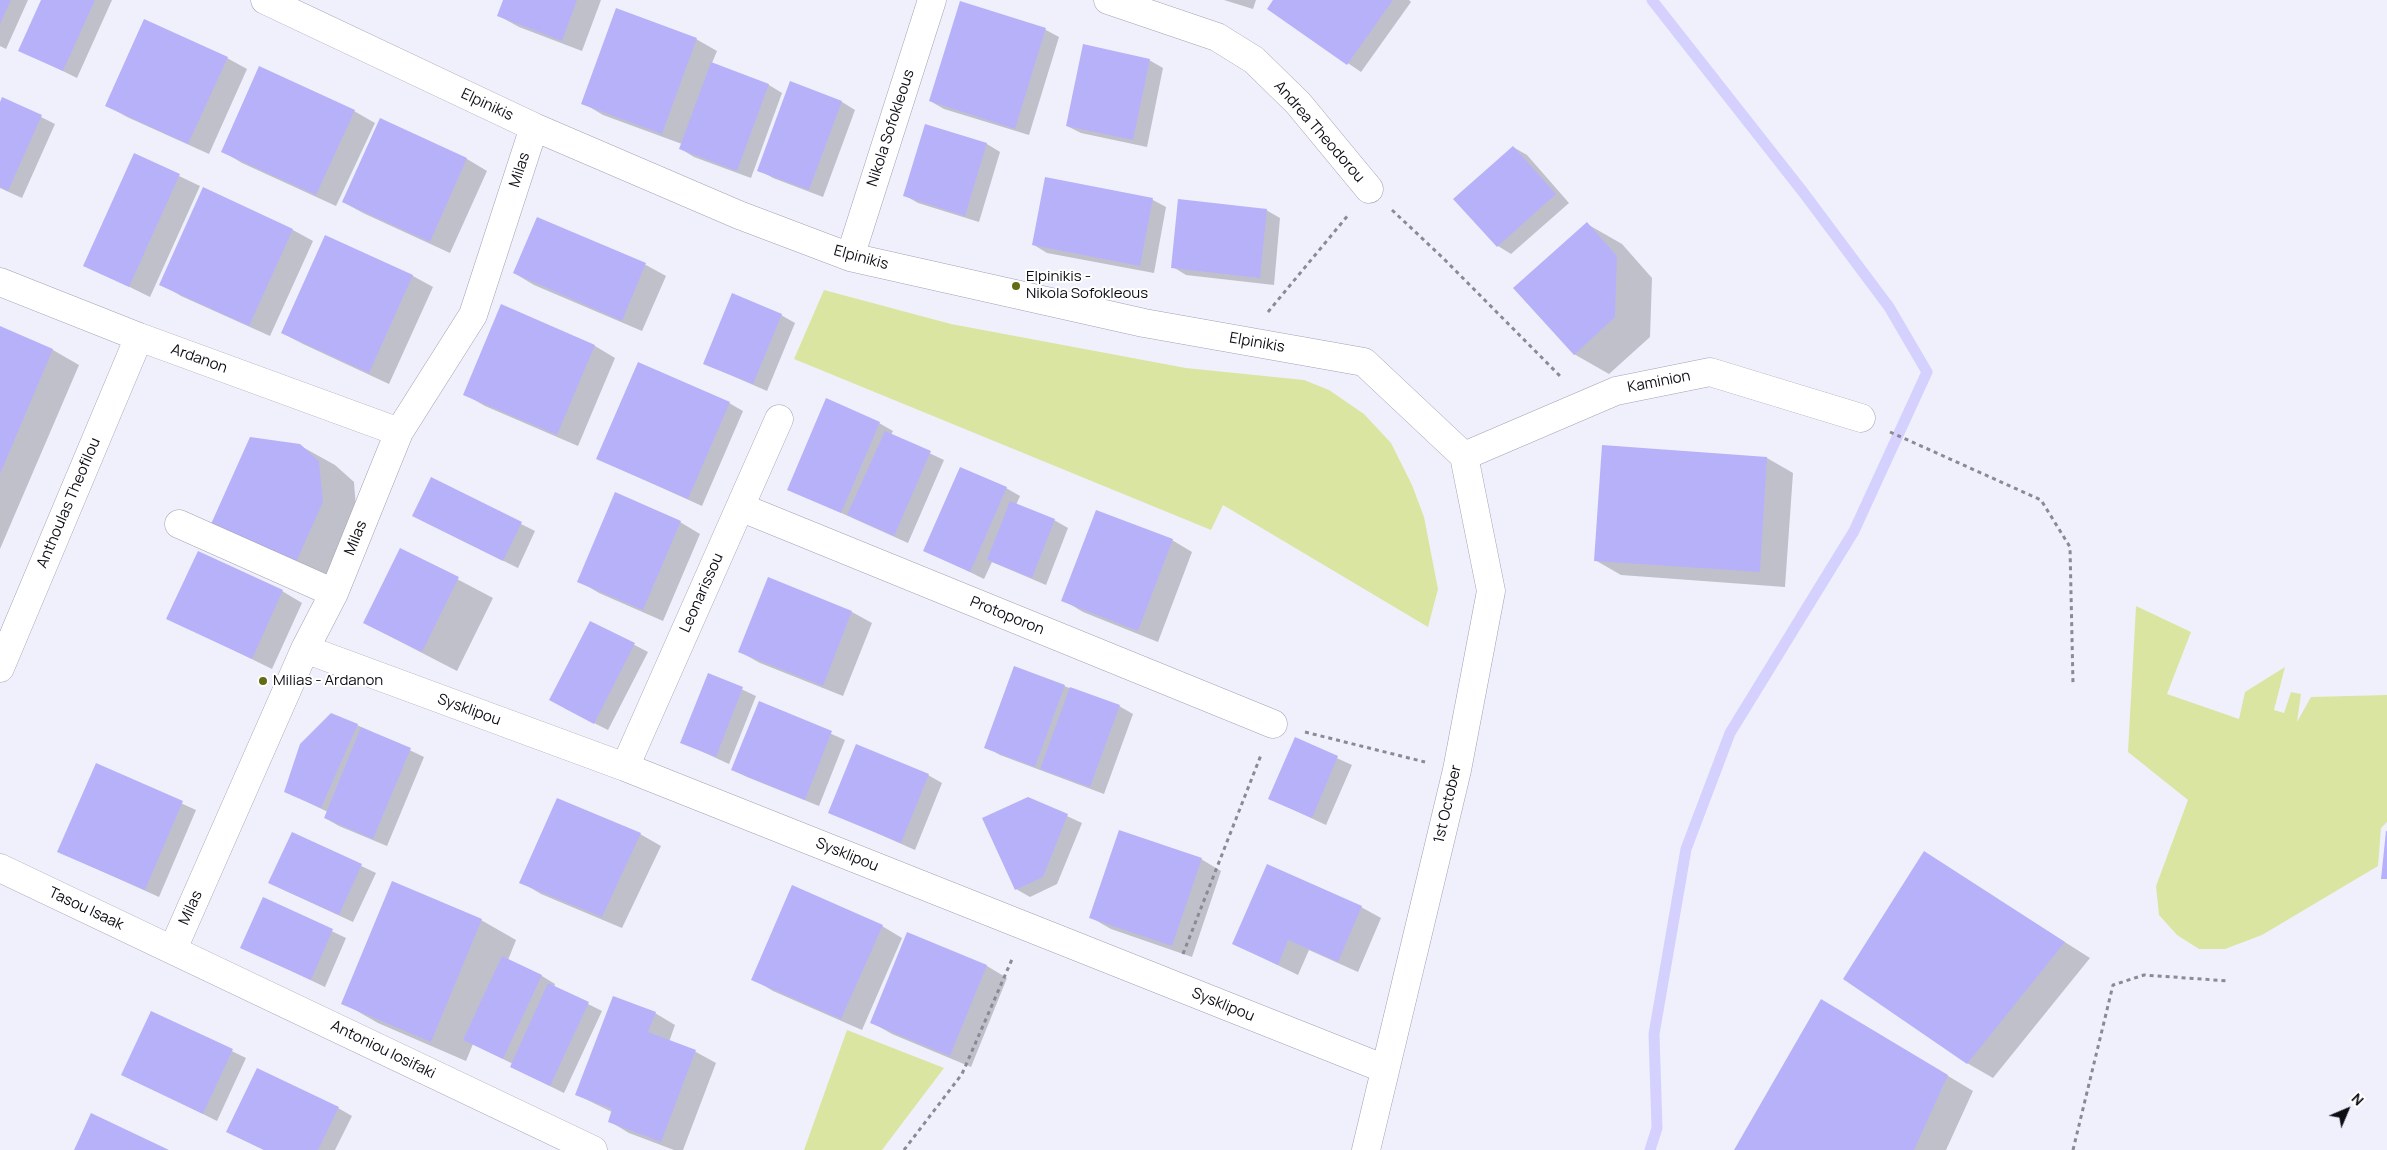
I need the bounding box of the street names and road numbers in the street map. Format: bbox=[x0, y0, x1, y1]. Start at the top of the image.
street label: Nikola Sofokleous bbox=[864, 67, 918, 189]
street label: Andrea Theodorou bbox=[1270, 78, 1368, 186]
street label: Elpinikis bbox=[458, 85, 516, 125]
street label: Milas bbox=[506, 150, 534, 190]
street label: Elpinikis bbox=[832, 242, 890, 274]
street label: Elpinikis bbox=[1228, 329, 1286, 357]
street label: Ardanon bbox=[168, 341, 230, 377]
street label: Kaminion bbox=[1626, 367, 1692, 397]
street label: Anthoulas Theofilou bbox=[33, 435, 105, 571]
street label: Milas bbox=[341, 518, 371, 558]
street label: Leonarissou bbox=[676, 551, 728, 635]
street label: Protoporon bbox=[967, 593, 1047, 639]
street label: Sysklipou bbox=[435, 690, 503, 730]
street label: 1st October bbox=[1430, 763, 1466, 845]
street label: Sysklipou bbox=[813, 834, 881, 876]
street label: Tasou Isaak bbox=[46, 884, 126, 934]
street label: Milas bbox=[175, 888, 207, 928]
street label: Sysklipou bbox=[1189, 984, 1257, 1026]
street label: Antoniou Iosifaki bbox=[328, 1017, 438, 1083]

